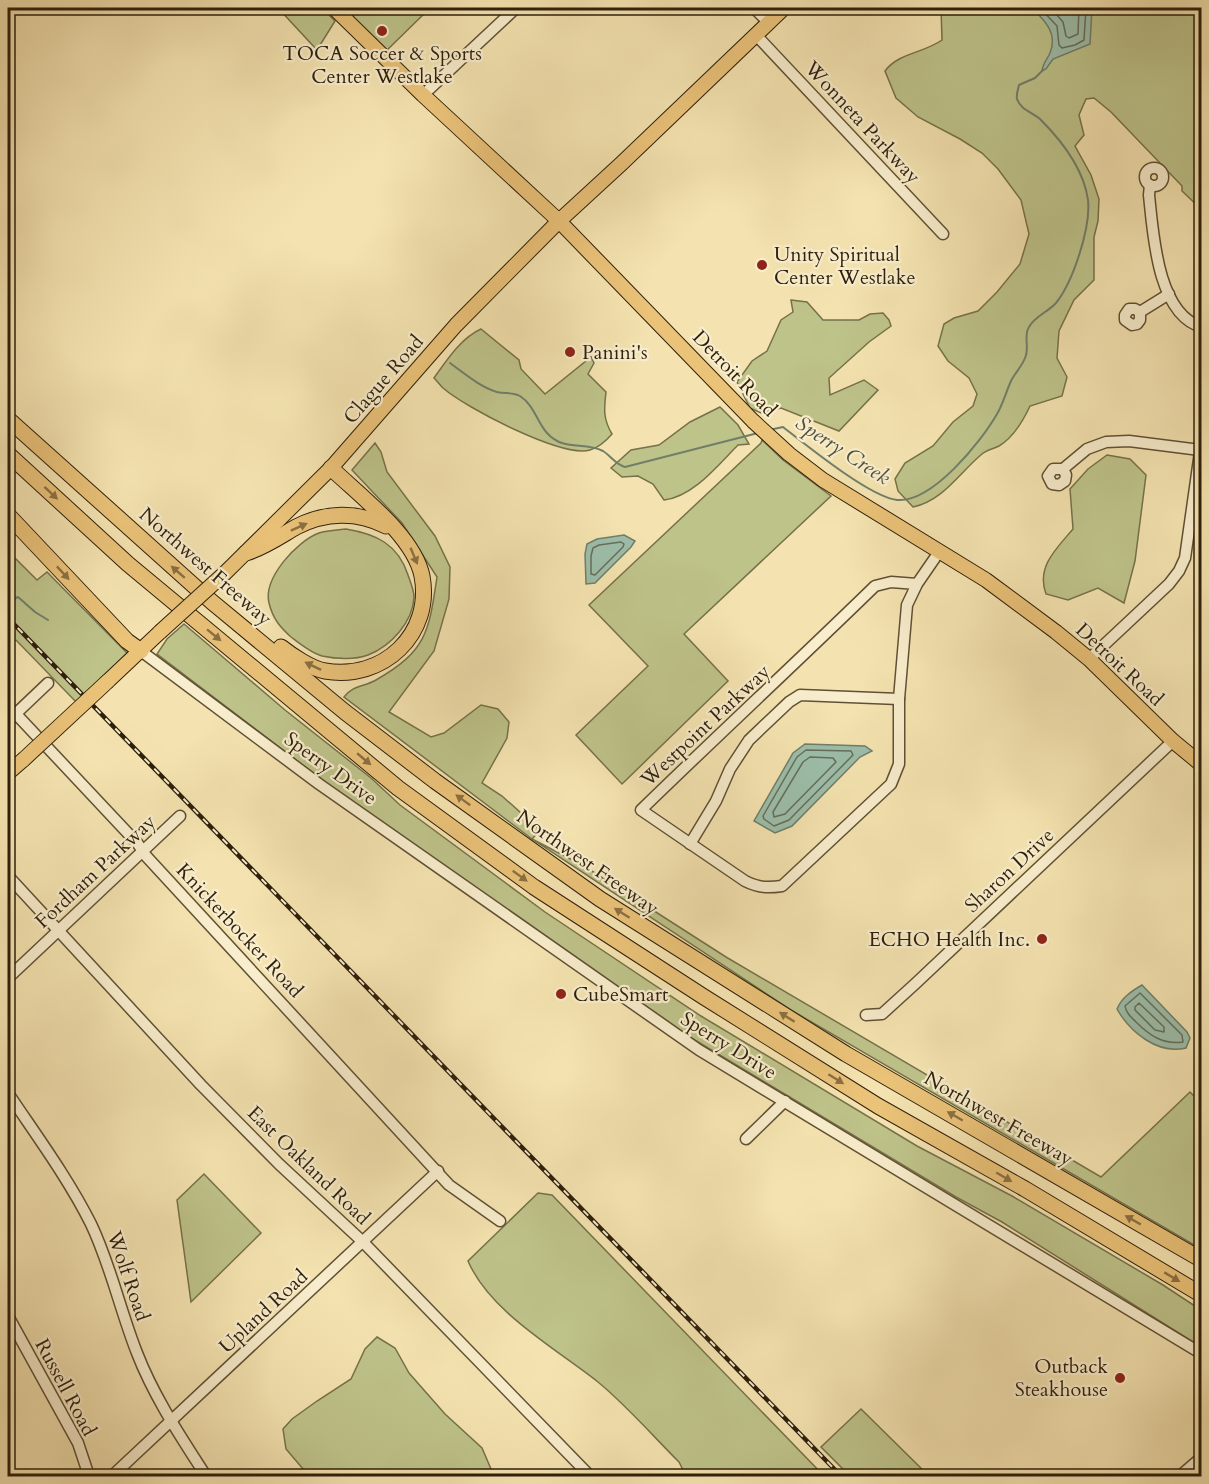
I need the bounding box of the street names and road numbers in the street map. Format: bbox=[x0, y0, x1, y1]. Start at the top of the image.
street label: Wonneta Parkway bbox=[798, 54, 927, 190]
street label: Detroit Road bbox=[686, 324, 783, 423]
street label: Clague Road bbox=[337, 329, 430, 430]
street label: Northwest Freeway bbox=[133, 501, 278, 632]
street label: Detroit Road bbox=[1070, 617, 1170, 712]
street label: Westpoint Parkway bbox=[634, 658, 776, 793]
street label: Sperry Drive bbox=[279, 726, 383, 811]
street label: Northwest Freeway bbox=[511, 803, 665, 922]
street label: Fordham Parkway bbox=[29, 808, 162, 934]
street label: Sharon Drive bbox=[959, 822, 1060, 919]
street label: Knickerbocker Road bbox=[170, 857, 309, 1004]
street label: Sperry Drive bbox=[676, 1005, 782, 1086]
street label: Northwest Freeway bbox=[919, 1065, 1079, 1172]
street label: East Oakland Road bbox=[241, 1100, 376, 1231]
street label: Wolf Road bbox=[100, 1227, 157, 1325]
street label: Upland Road bbox=[213, 1263, 314, 1359]
street label: Russell Road bbox=[29, 1334, 103, 1441]

